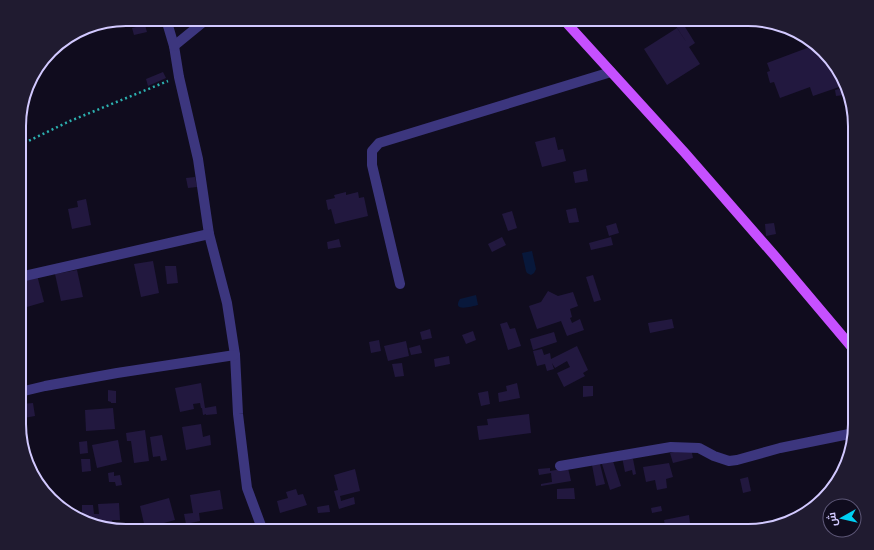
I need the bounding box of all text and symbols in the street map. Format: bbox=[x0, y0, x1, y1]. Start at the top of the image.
north arrow bbox=[822, 498, 862, 538]
text: ش bbox=[825, 511, 840, 527]

